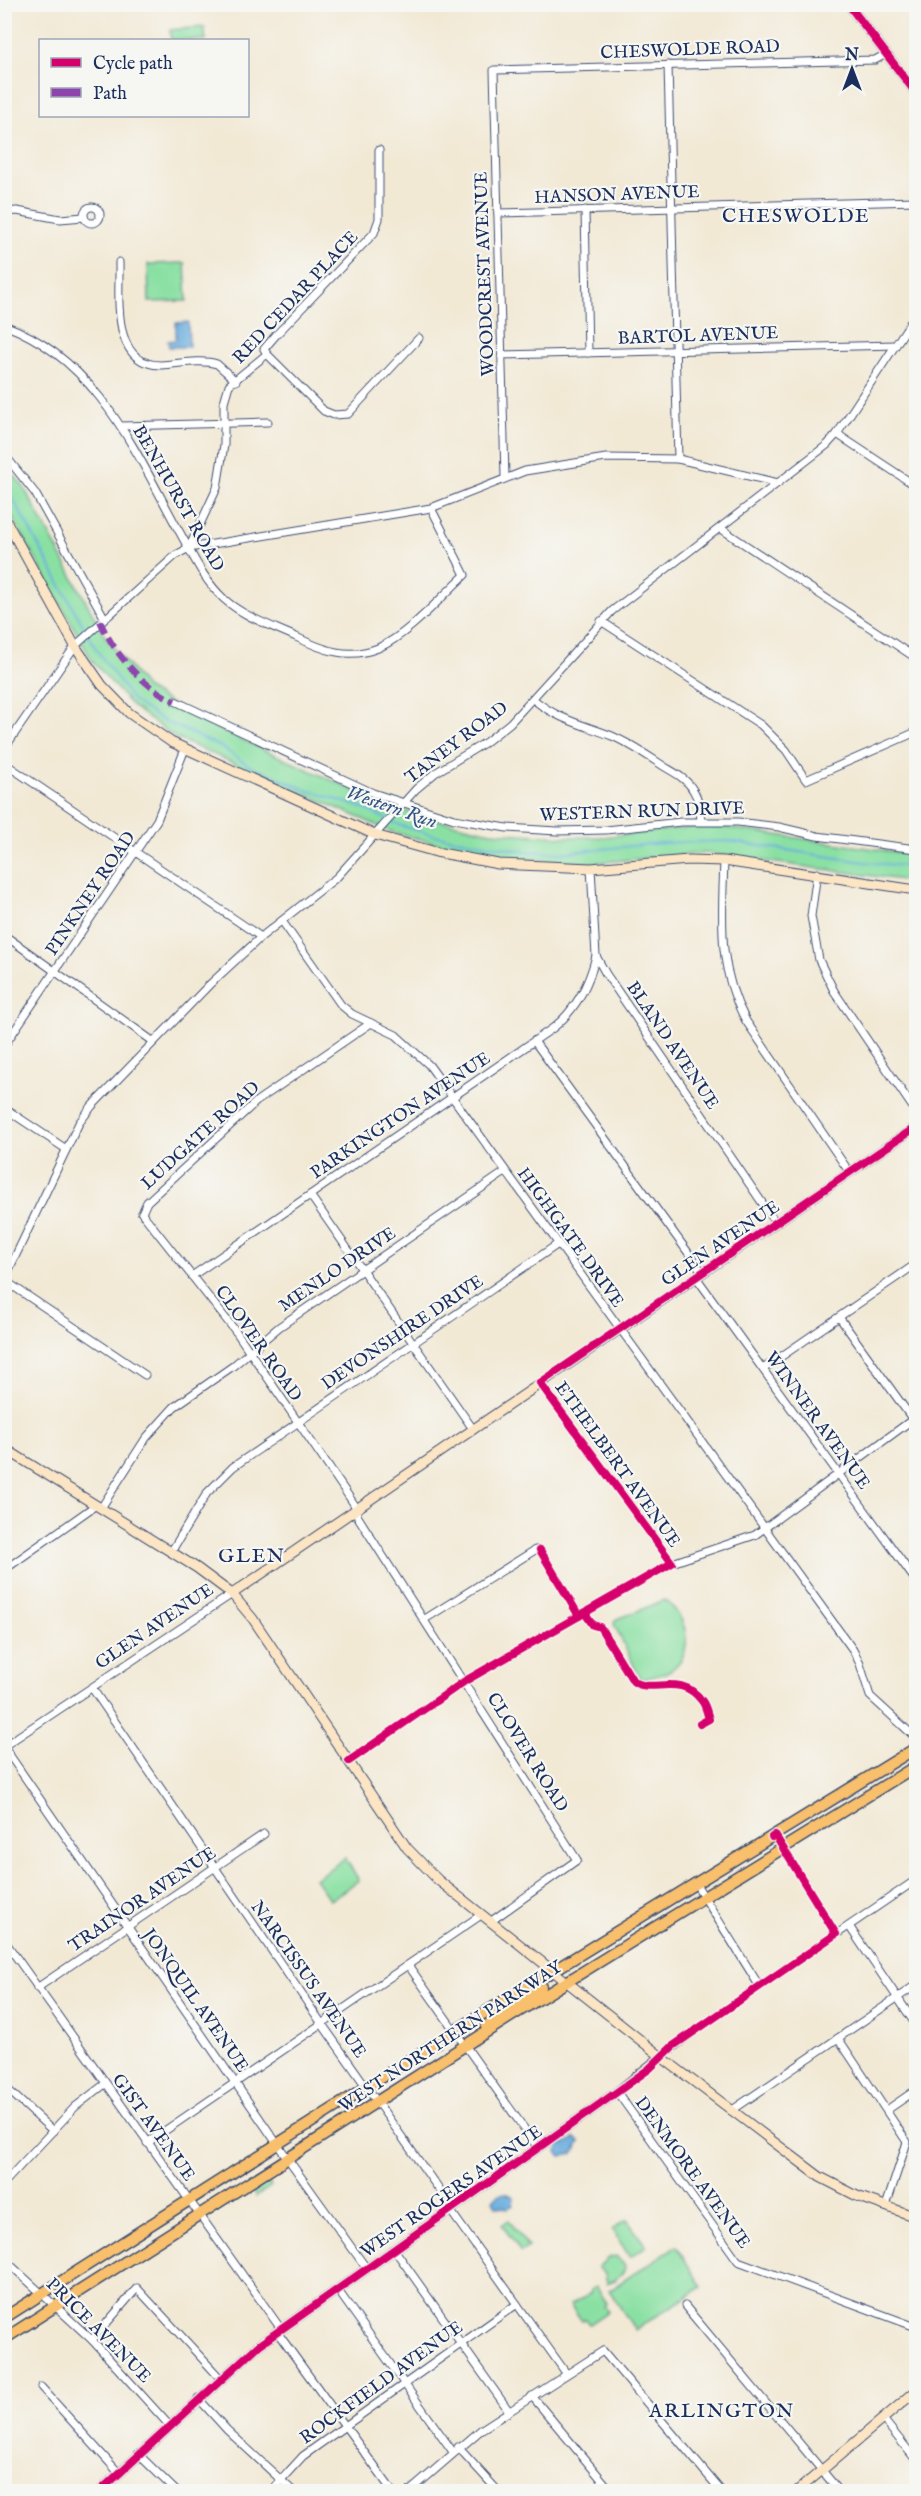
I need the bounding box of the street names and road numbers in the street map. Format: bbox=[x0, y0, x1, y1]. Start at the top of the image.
street label: CHESWOLDE ROAD bbox=[600, 36, 780, 65]
street label: WOODCREST AVENUE bbox=[470, 171, 501, 377]
street label: HANSON AVENUE bbox=[534, 181, 700, 210]
street label: RED CEDAR PLACE bbox=[228, 227, 364, 370]
street label: BARTOL AVENUE bbox=[617, 322, 779, 351]
street label: BENHURST ROAD bbox=[126, 422, 229, 576]
street label: TANEY ROAD bbox=[401, 697, 513, 789]
street label: WESTERN RUN DRIVE bbox=[539, 797, 745, 828]
street label: PINKNEY ROAD bbox=[41, 827, 141, 960]
street label: BLAND AVENUE bbox=[620, 977, 723, 1114]
street label: PARKINGTON AVENUE bbox=[307, 1047, 495, 1185]
street label: LUDGATE ROAD bbox=[137, 1077, 265, 1195]
street label: HIGHGATE DRIVE bbox=[511, 1163, 628, 1312]
street label: GLEN AVENUE bbox=[657, 1196, 784, 1292]
street label: MENLO DRIVE bbox=[275, 1223, 401, 1318]
street label: DEVONSHIRE DRIVE bbox=[317, 1270, 488, 1396]
street label: CLOVER ROAD bbox=[209, 1281, 306, 1406]
street label: WINNER AVENUE bbox=[759, 1347, 875, 1494]
street label: ETHELBERT AVENUE bbox=[549, 1377, 685, 1553]
street label: GLEN AVENUE bbox=[91, 1579, 218, 1675]
street label: CLOVER ROAD bbox=[481, 1689, 573, 1817]
street label: TRAINOR AVENUE bbox=[65, 1842, 221, 1958]
street label: NARCISSUS AVENUE bbox=[245, 1897, 371, 2063]
street label: JONQUIL AVENUE bbox=[135, 1923, 253, 2077]
street label: WEST NORTHERN PARKWAY bbox=[334, 1956, 568, 2118]
street label: GIST AVENUE bbox=[106, 2070, 199, 2186]
street label: DENMORE AVENUE bbox=[629, 2092, 755, 2254]
street label: WEST ROGERS AVENUE bbox=[357, 2121, 547, 2264]
street label: PRICE AVENUE bbox=[40, 2274, 155, 2389]
street label: ROCKFIELD AVENUE bbox=[296, 2316, 468, 2450]

